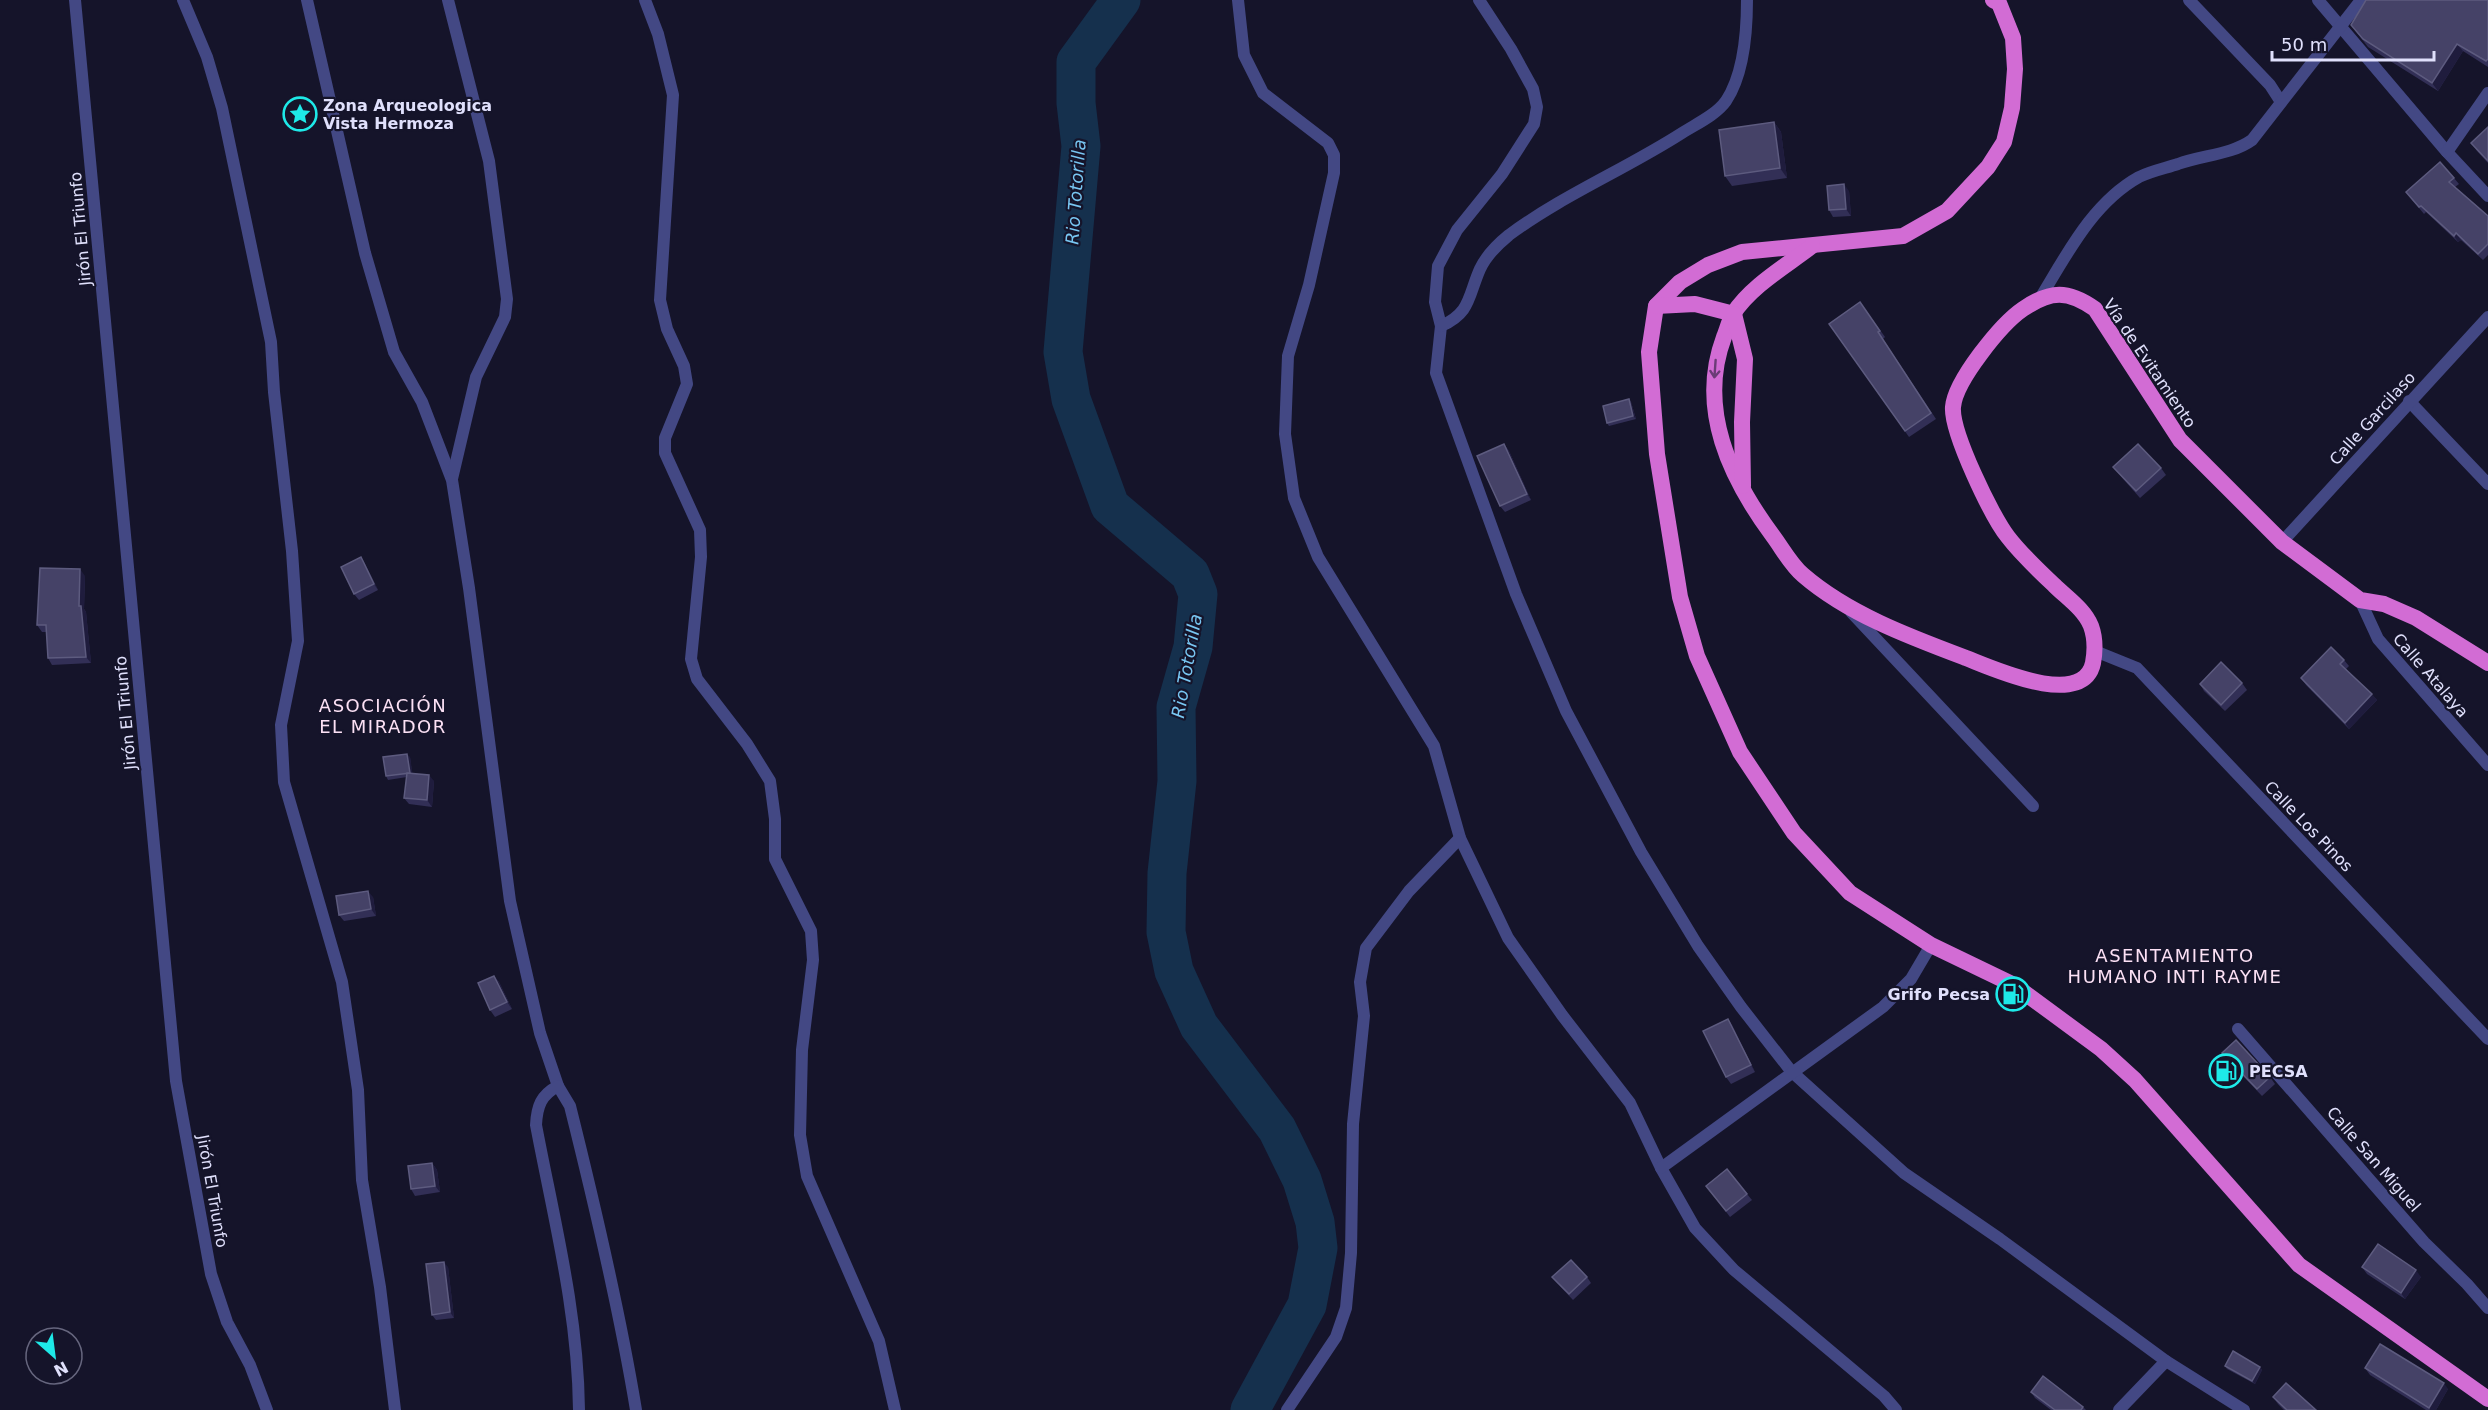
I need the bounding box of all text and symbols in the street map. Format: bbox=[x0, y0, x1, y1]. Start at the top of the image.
scale bar bbox=[2272, 24, 2434, 62]
text: 50 m bbox=[2281, 34, 2327, 55]
place icon: Zona Arqueologica Vista Hermoza bbox=[282, 96, 318, 132]
place label: Zona Arqueologica Vista Hermoza bbox=[323, 96, 492, 133]
water label: Rio Totorilla bbox=[1061, 139, 1090, 245]
street label: Jirón El Triunfo bbox=[66, 171, 95, 288]
street label: Vía de Evitamiento bbox=[2099, 295, 2200, 431]
one-way arrow bbox=[1710, 359, 1721, 378]
street label: Calle Garcilaso bbox=[2326, 368, 2419, 469]
water label: Rio Totorilla bbox=[1167, 612, 1206, 720]
street label: Calle Atalaya bbox=[2389, 629, 2472, 721]
street label: Jirón El Triunfo bbox=[111, 655, 140, 772]
district label: ASOCIACIÓN EL MIRADOR bbox=[319, 695, 447, 737]
street label: Calle Los Pinos bbox=[2261, 777, 2357, 876]
district label: ASENTAMIENTO HUMANO INTI RAYME bbox=[2068, 945, 2282, 987]
fuel station icon: Grifo Pecsa bbox=[1995, 976, 2031, 1012]
place label: Grifo Pecsa bbox=[1888, 985, 1990, 1004]
fuel station icon: PECSA bbox=[2208, 1053, 2244, 1089]
place label: PECSA bbox=[2249, 1062, 2308, 1081]
street label: Calle San Miguel bbox=[2323, 1103, 2424, 1216]
street label: Jirón El Triunfo bbox=[193, 1132, 232, 1249]
north arrow bbox=[24, 1326, 84, 1386]
text: N bbox=[50, 1357, 71, 1380]

